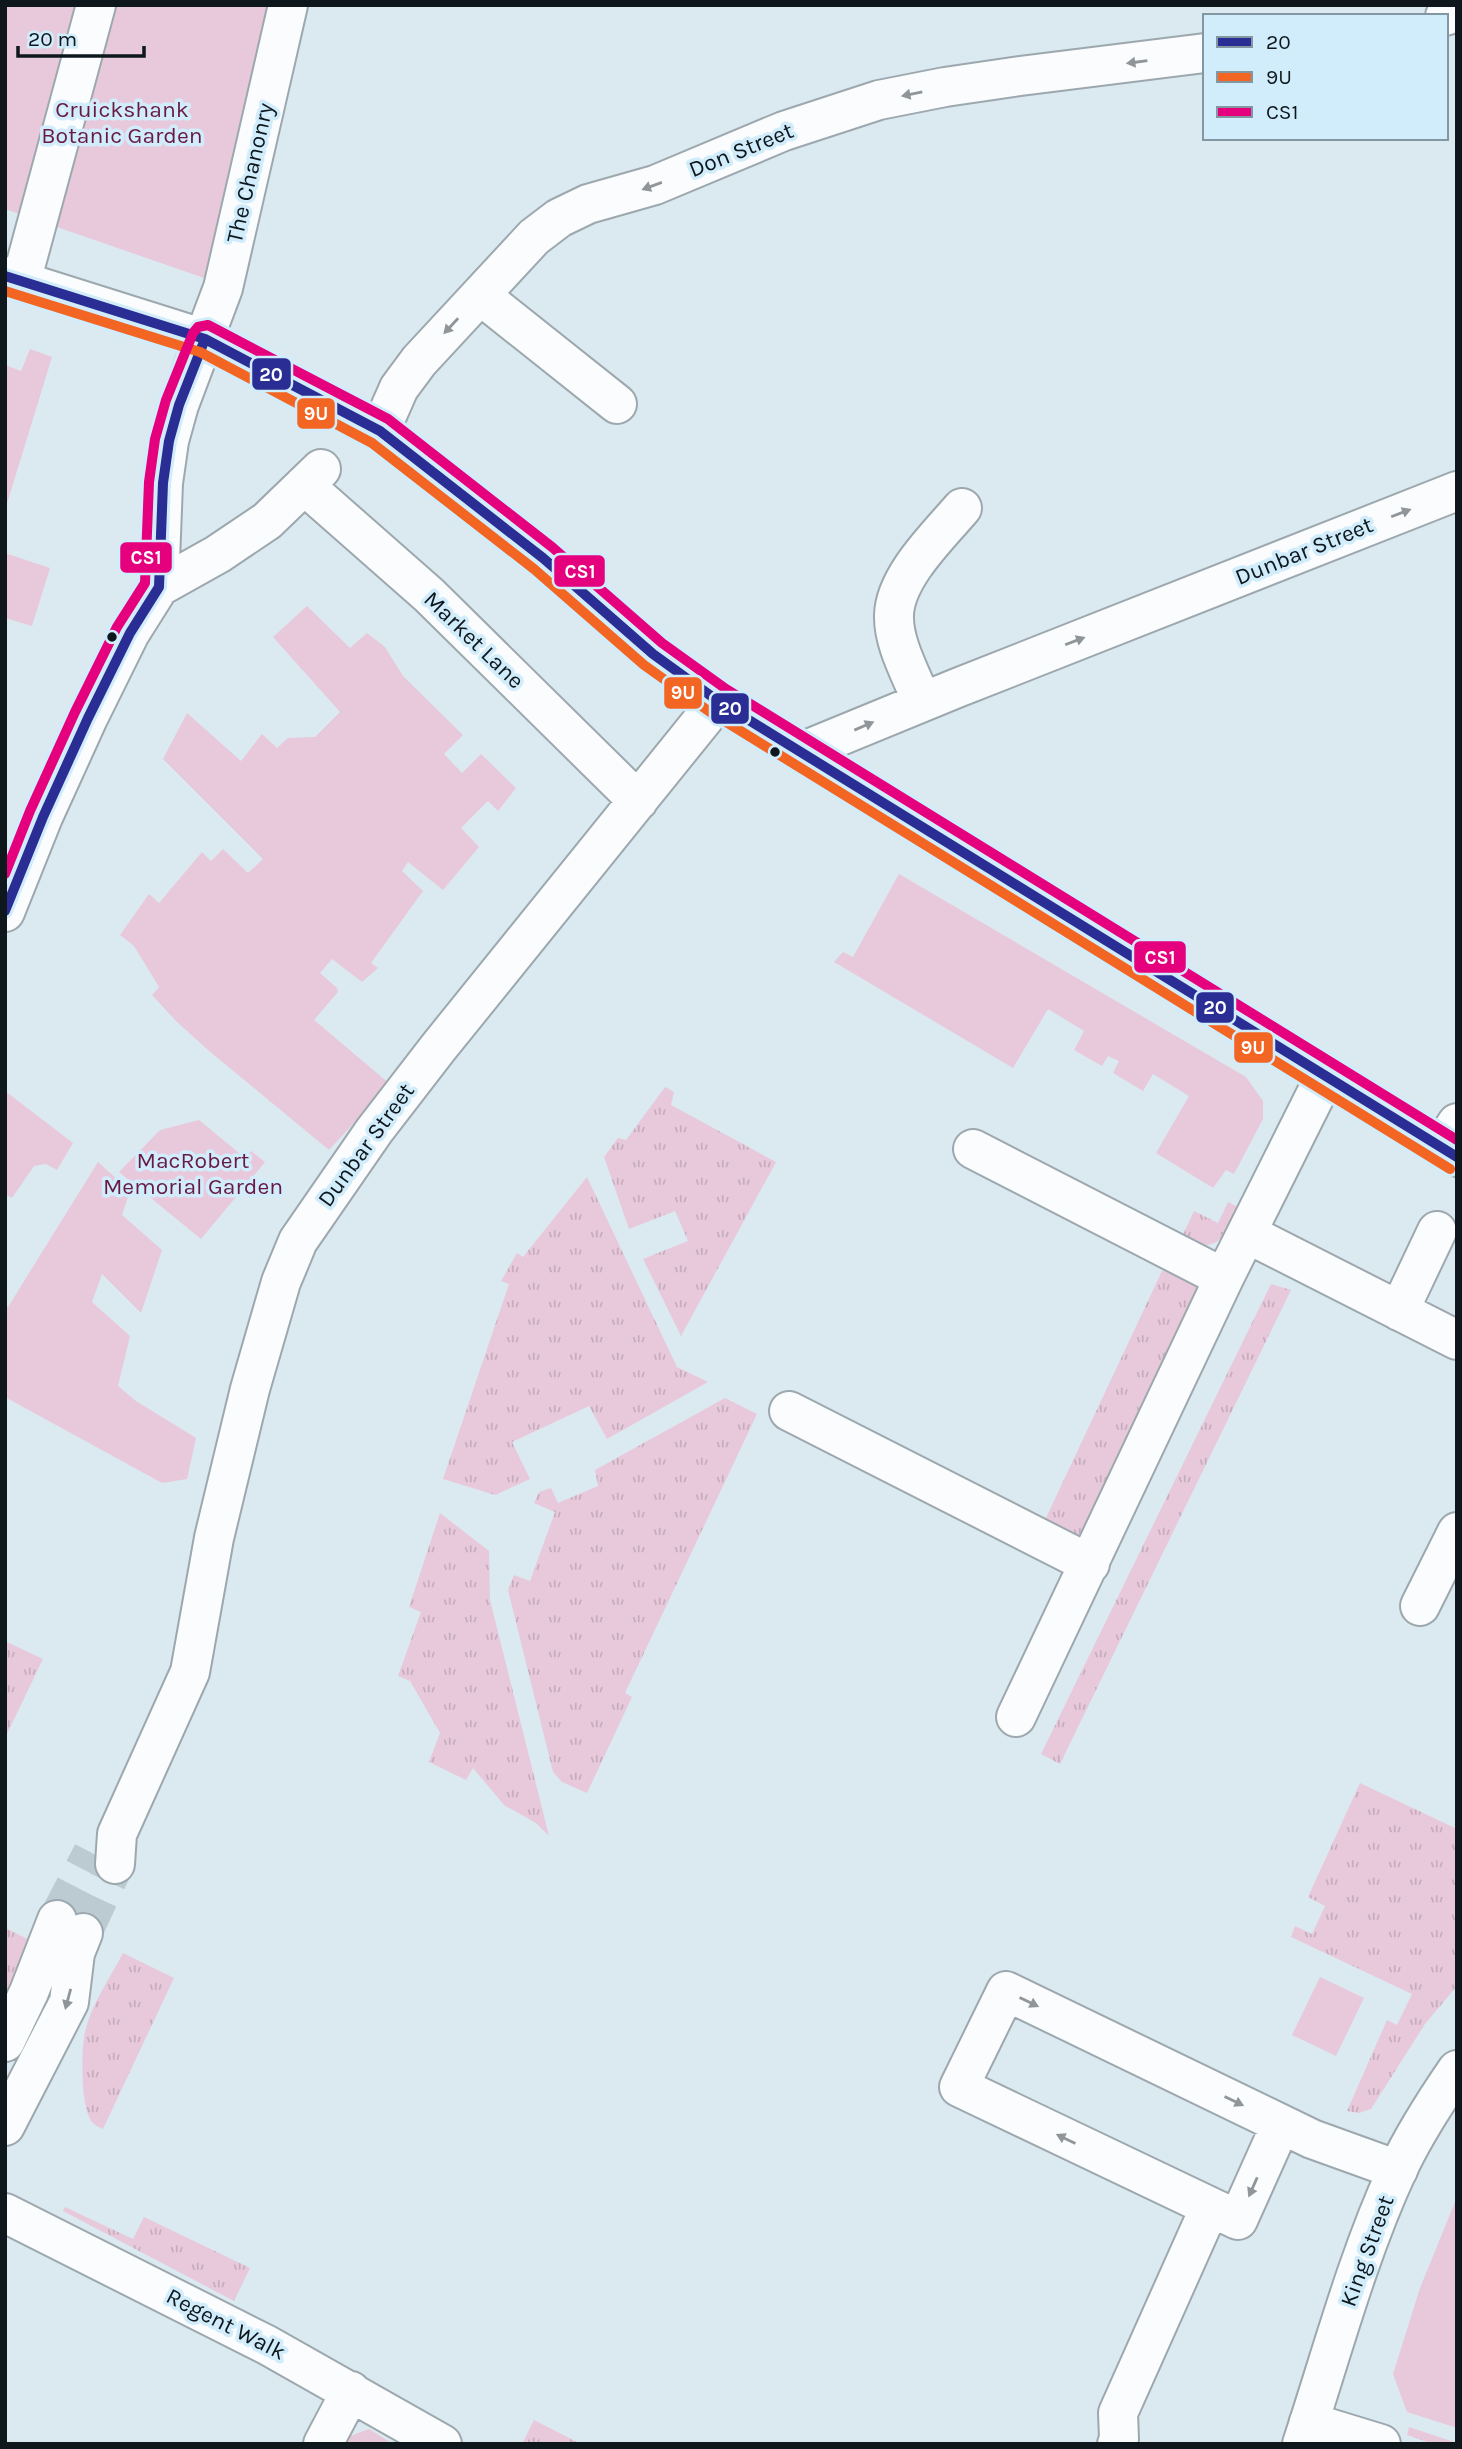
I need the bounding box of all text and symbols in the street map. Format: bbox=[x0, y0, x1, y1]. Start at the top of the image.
scale bar bbox=[18, 14, 144, 58]
legend bbox=[1203, 14, 1448, 140]
text: 20 m bbox=[28, 27, 77, 51]
text: 20 bbox=[1266, 30, 1291, 54]
one-way arrow bbox=[1126, 57, 1148, 68]
text: 9U bbox=[1266, 65, 1292, 89]
one-way arrow bbox=[901, 88, 923, 99]
park label: Cruickshank Botanic Garden bbox=[41, 96, 203, 149]
street label: The Chanonry bbox=[221, 100, 279, 246]
text: CS1 bbox=[1266, 100, 1299, 124]
street label: Don Street bbox=[685, 117, 797, 183]
one-way arrow bbox=[641, 181, 662, 192]
one-way arrow bbox=[443, 317, 459, 334]
line badge: 20 bbox=[251, 357, 292, 391]
text: 20 bbox=[259, 364, 283, 386]
line badge: 9U bbox=[296, 397, 336, 430]
text: 9U bbox=[304, 403, 328, 425]
one-way arrow bbox=[1390, 508, 1411, 519]
street label: Dunbar Street bbox=[1231, 511, 1377, 591]
line badge: CS1 bbox=[119, 541, 173, 574]
text: CS1 bbox=[131, 547, 161, 569]
line badge: CS1 bbox=[553, 554, 606, 588]
text: CS1 bbox=[565, 561, 595, 583]
street label: Market Lane bbox=[418, 586, 530, 694]
unlabelled marker bbox=[105, 630, 119, 644]
one-way arrow bbox=[1065, 636, 1086, 647]
line badge: 9U bbox=[663, 676, 703, 710]
text: 9U bbox=[671, 682, 695, 704]
line badge: 20 bbox=[710, 692, 750, 725]
text: 20 bbox=[718, 698, 742, 720]
one-way arrow bbox=[854, 720, 874, 732]
unlabelled marker bbox=[768, 745, 782, 759]
line badge: CS1 bbox=[1133, 940, 1187, 974]
text: CS1 bbox=[1145, 947, 1175, 969]
line badge: 20 bbox=[1195, 991, 1235, 1024]
text: 20 bbox=[1203, 997, 1227, 1019]
line badge: 9U bbox=[1233, 1031, 1274, 1064]
text: 9U bbox=[1241, 1037, 1265, 1059]
street label: Dunbar Street bbox=[312, 1078, 420, 1212]
park label: MacRobert Memorial Garden bbox=[103, 1147, 283, 1200]
one-way arrow bbox=[62, 1988, 73, 2010]
one-way arrow bbox=[1019, 1996, 1039, 2008]
one-way arrow bbox=[1224, 2096, 1244, 2107]
one-way arrow bbox=[1056, 2133, 1076, 2144]
one-way arrow bbox=[1247, 2176, 1258, 2197]
street label: King Street bbox=[1334, 2191, 1400, 2310]
street label: Regent Walk bbox=[162, 2282, 290, 2366]

